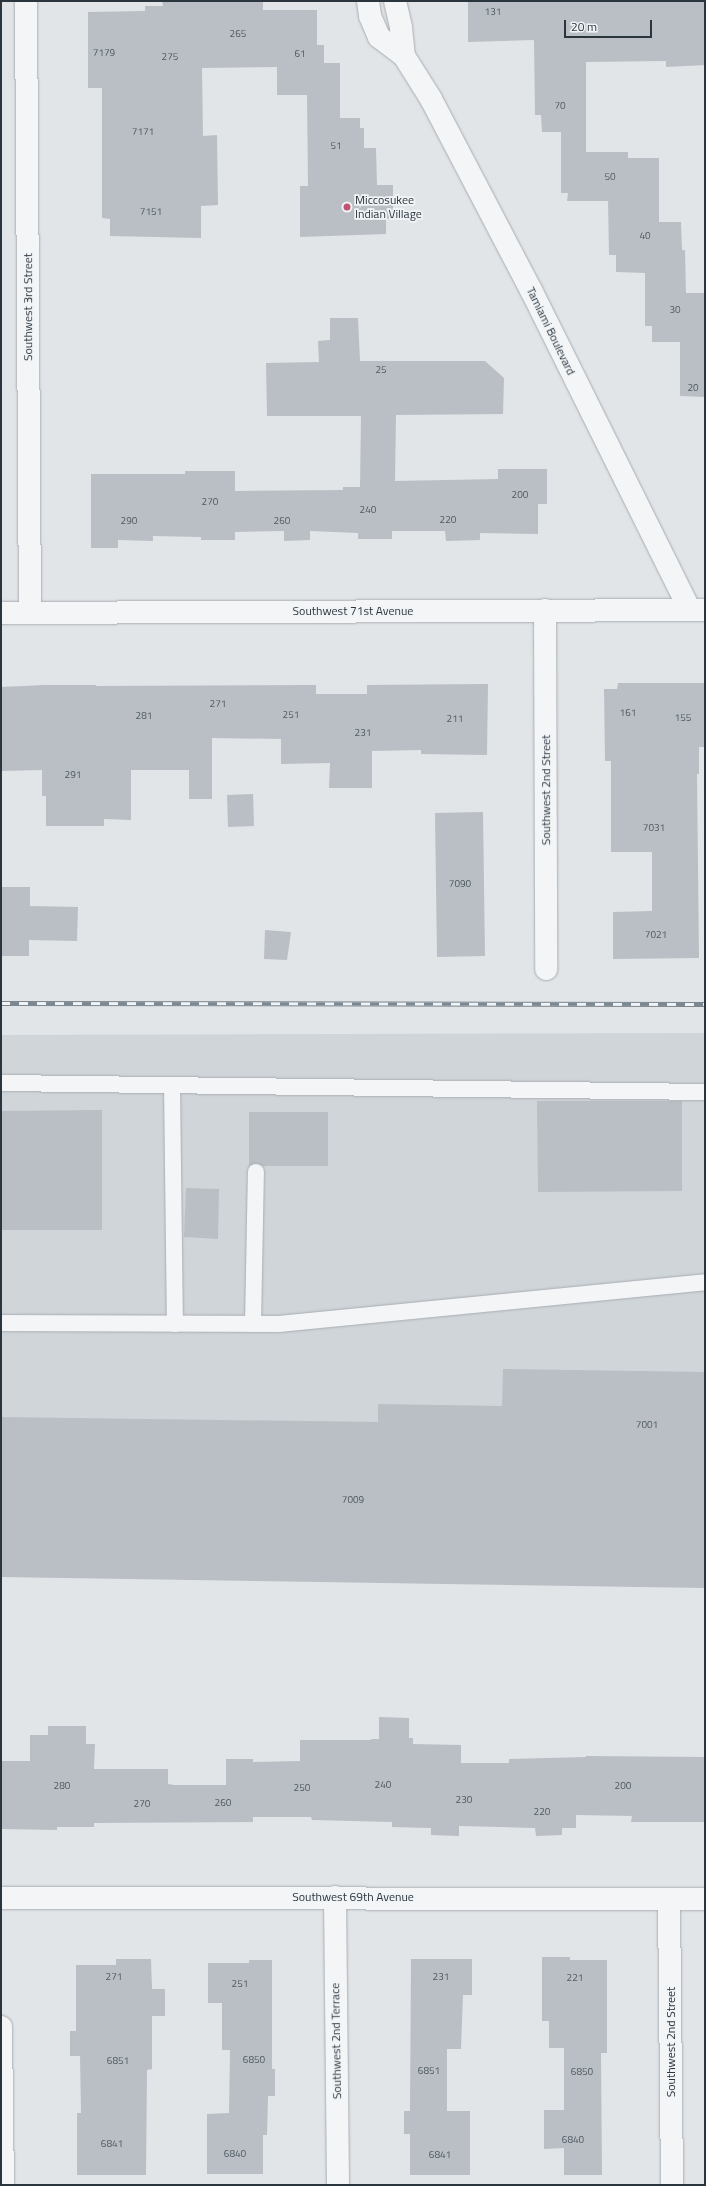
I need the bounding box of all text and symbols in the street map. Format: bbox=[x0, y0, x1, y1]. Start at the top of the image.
house number: 131 bbox=[485, 6, 501, 18]
scale bar bbox=[566, 12, 654, 38]
text: 20 m bbox=[571, 17, 597, 36]
house number: 265 bbox=[230, 28, 246, 40]
house number: 7179 bbox=[93, 47, 115, 59]
house number: 61 bbox=[294, 48, 306, 60]
house number: 275 bbox=[162, 51, 178, 63]
house number: 70 bbox=[554, 100, 566, 112]
house number: 7171 bbox=[132, 126, 154, 138]
house number: 51 bbox=[330, 140, 342, 152]
house number: 50 bbox=[604, 171, 616, 183]
place label: Miccosukee Indian Village bbox=[355, 193, 422, 221]
marker: Miccosukee Indian Village bbox=[342, 202, 352, 212]
house number: 7151 bbox=[140, 206, 162, 218]
house number: 40 bbox=[639, 230, 651, 242]
street label: Southwest 3rd Street bbox=[21, 253, 35, 361]
street label: Tamiami Boulevard bbox=[523, 285, 579, 377]
house number: 30 bbox=[669, 304, 681, 316]
house number: 25 bbox=[375, 364, 387, 376]
house number: 20 bbox=[687, 382, 699, 394]
house number: 200 bbox=[512, 489, 528, 501]
house number: 270 bbox=[202, 496, 218, 508]
house number: 240 bbox=[360, 504, 376, 516]
house number: 220 bbox=[440, 514, 456, 526]
house number: 290 bbox=[121, 515, 137, 527]
house number: 260 bbox=[274, 515, 290, 527]
street label: Southwest 71st Avenue bbox=[293, 604, 413, 618]
house number: 271 bbox=[210, 698, 226, 710]
house number: 161 bbox=[620, 707, 636, 719]
house number: 251 bbox=[283, 709, 299, 721]
house number: 281 bbox=[136, 710, 152, 722]
house number: 155 bbox=[675, 712, 691, 724]
house number: 211 bbox=[447, 713, 463, 725]
house number: 231 bbox=[355, 727, 371, 739]
street label: Southwest 2nd Street bbox=[539, 735, 553, 845]
house number: 291 bbox=[65, 769, 81, 781]
house number: 7031 bbox=[643, 822, 665, 834]
house number: 7090 bbox=[449, 878, 471, 890]
house number: 7021 bbox=[645, 929, 667, 941]
house number: 7001 bbox=[636, 1419, 658, 1431]
house number: 7009 bbox=[342, 1494, 364, 1506]
house number: 240 bbox=[375, 1779, 391, 1791]
house number: 280 bbox=[54, 1780, 70, 1792]
house number: 200 bbox=[615, 1780, 631, 1792]
house number: 250 bbox=[294, 1782, 310, 1794]
house number: 230 bbox=[456, 1794, 472, 1806]
house number: 260 bbox=[215, 1797, 231, 1809]
house number: 270 bbox=[134, 1798, 150, 1810]
house number: 220 bbox=[534, 1806, 550, 1818]
street label: Southwest 69th Avenue bbox=[292, 1890, 414, 1904]
house number: 271 bbox=[106, 1971, 122, 1983]
house number: 231 bbox=[433, 1971, 449, 1983]
house number: 221 bbox=[567, 1972, 583, 1984]
house number: 251 bbox=[232, 1978, 248, 1990]
street label: Southwest 2nd Terrace bbox=[328, 1983, 344, 2099]
street label: Southwest 2nd Street bbox=[664, 1987, 678, 2097]
house number: 6850 bbox=[243, 2054, 265, 2066]
house number: 6851 bbox=[107, 2055, 129, 2067]
house number: 6851 bbox=[418, 2065, 440, 2077]
house number: 6850 bbox=[571, 2066, 593, 2078]
house number: 6840 bbox=[562, 2134, 584, 2146]
house number: 6841 bbox=[101, 2138, 123, 2150]
house number: 6840 bbox=[224, 2148, 246, 2160]
house number: 6841 bbox=[429, 2149, 451, 2161]

